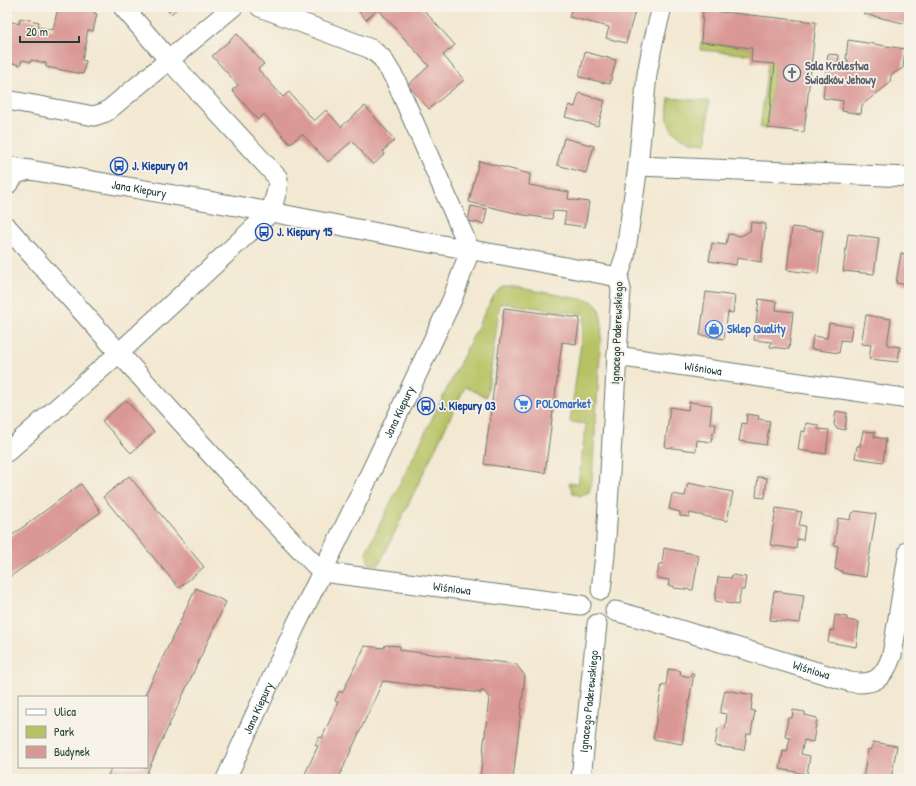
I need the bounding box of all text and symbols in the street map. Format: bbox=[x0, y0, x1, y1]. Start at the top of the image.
scale bar bbox=[20, 18, 79, 44]
text: 20 m bbox=[26, 23, 48, 40]
place label: Sala Królestwa Świadków Jehowy bbox=[805, 57, 876, 89]
church icon: Sala Królestwa Świadków Jehowy bbox=[782, 63, 802, 83]
bus stop icon: J. Kiepury 01 bbox=[109, 156, 129, 176]
place label: J. Kiepury 01 bbox=[132, 157, 188, 175]
street label: Jana Kiepury bbox=[110, 175, 168, 202]
bus stop icon: J. Kiepury 15 bbox=[254, 222, 274, 242]
place label: J. Kiepury 15 bbox=[277, 223, 333, 241]
street label: Ignacego Paderewskiego bbox=[606, 281, 627, 385]
shop icon: Sklep Quality bbox=[704, 319, 724, 339]
place label: Sklep Quality bbox=[727, 320, 786, 338]
street label: Wiśniowa bbox=[683, 357, 723, 379]
street label: Jana Kiepury bbox=[379, 383, 418, 440]
supermarket icon: POLOmarket bbox=[513, 394, 533, 414]
place label: POLOmarket bbox=[536, 395, 592, 412]
bus stop icon: J. Kiepury 03 bbox=[416, 396, 436, 416]
place label: J. Kiepury 03 bbox=[439, 397, 496, 415]
street label: Wiśniowa bbox=[432, 577, 472, 599]
street label: Ignacego Paderewskiego bbox=[575, 649, 602, 753]
street label: Wiśniowa bbox=[791, 656, 832, 683]
street label: Jana Kiepury bbox=[239, 679, 277, 737]
legend bbox=[18, 696, 148, 768]
text: Ulica bbox=[54, 703, 76, 720]
text: Park bbox=[54, 723, 74, 740]
text: Budynek bbox=[54, 743, 90, 760]

